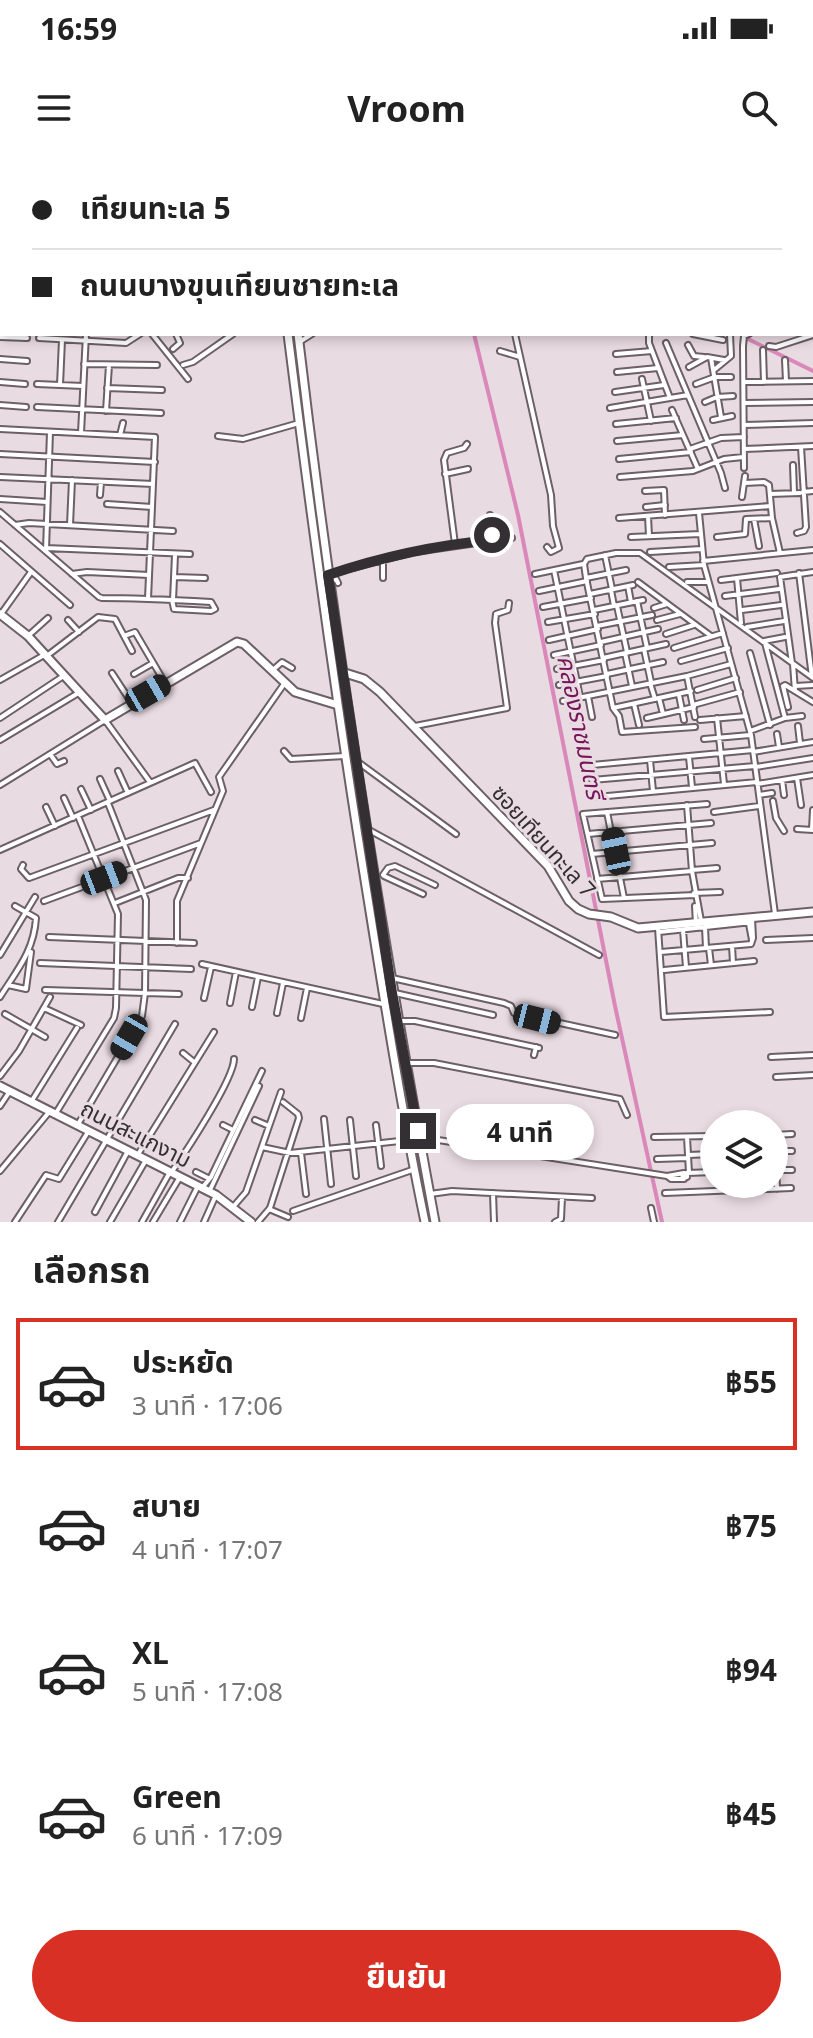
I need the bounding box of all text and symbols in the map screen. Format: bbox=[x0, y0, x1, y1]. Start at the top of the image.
text: 16:59 bbox=[40, 8, 117, 49]
text: Vroom bbox=[347, 84, 466, 133]
icon: menu bbox=[32, 86, 76, 130]
icon: search bbox=[737, 86, 781, 130]
text: เทียนทะเล 5 bbox=[80, 187, 231, 228]
text: ถนนบางขุนเทียนชายทะเล bbox=[80, 264, 399, 305]
route start bbox=[474, 517, 510, 553]
water label: คลองราชมนตรี bbox=[550, 652, 614, 806]
car bbox=[121, 671, 175, 715]
street label: ซอยเทียนทะเล 7 bbox=[486, 777, 604, 903]
car bbox=[599, 825, 633, 877]
car bbox=[77, 858, 131, 898]
car bbox=[511, 1002, 563, 1036]
car bbox=[107, 1010, 151, 1064]
street label: ถนนสะแกงาม bbox=[76, 1092, 197, 1174]
callout: 4 นาที bbox=[446, 1103, 594, 1159]
map controls bbox=[700, 1110, 788, 1198]
button: layers bbox=[700, 1110, 788, 1198]
route end bbox=[400, 1113, 436, 1149]
text: 4 นาที bbox=[487, 1114, 553, 1150]
text: เลือกรถ bbox=[32, 1245, 151, 1294]
text: ประหยัด bbox=[132, 1341, 234, 1382]
icon: car bbox=[36, 1348, 108, 1420]
text: ฿55 bbox=[725, 1361, 777, 1402]
text: 3 นาที · 17:06 bbox=[132, 1387, 283, 1423]
text: สบาย bbox=[132, 1485, 201, 1526]
icon: car bbox=[36, 1492, 108, 1564]
text: ฿75 bbox=[725, 1505, 777, 1546]
text: 4 นาที · 17:07 bbox=[132, 1531, 283, 1567]
text: XL bbox=[132, 1632, 169, 1673]
icon: car bbox=[36, 1636, 108, 1708]
text: ฿94 bbox=[725, 1649, 777, 1690]
text: 5 นาที · 17:08 bbox=[132, 1673, 283, 1709]
text: Green bbox=[132, 1776, 222, 1817]
icon: car bbox=[36, 1780, 108, 1852]
text: ฿45 bbox=[725, 1793, 777, 1834]
text: 6 นาที · 17:09 bbox=[132, 1817, 283, 1853]
button: ยืนยัน bbox=[32, 1930, 781, 2022]

